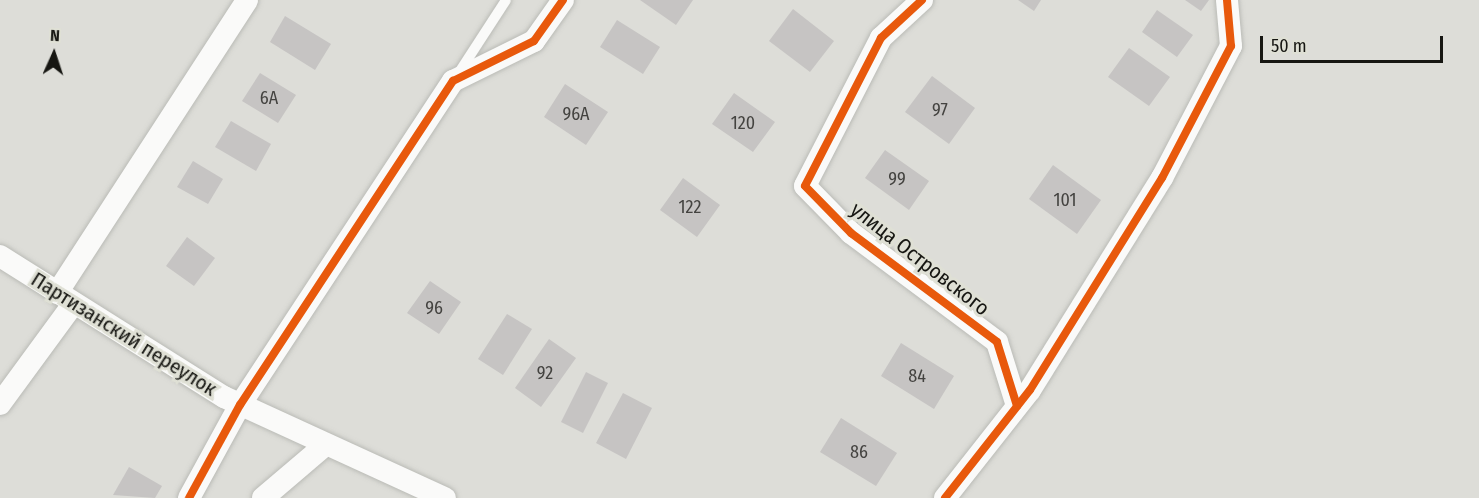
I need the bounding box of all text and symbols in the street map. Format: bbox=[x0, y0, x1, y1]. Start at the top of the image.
north arrow bbox=[24, 24, 84, 84]
scale bar bbox=[1263, 24, 1446, 62]
text: N bbox=[50, 26, 60, 45]
text: 50 m bbox=[1271, 35, 1307, 57]
house number: 6А bbox=[260, 87, 278, 109]
house number: 97 bbox=[932, 99, 948, 121]
house number: 96А bbox=[562, 103, 590, 125]
house number: 120 bbox=[731, 112, 755, 134]
house number: 99 bbox=[888, 168, 906, 190]
house number: 101 bbox=[1054, 189, 1076, 211]
house number: 122 bbox=[679, 196, 701, 218]
street label: улица Островского bbox=[846, 197, 994, 321]
street label: Партизанский переулок bbox=[27, 267, 221, 401]
house number: 96 bbox=[425, 297, 443, 319]
house number: 92 bbox=[537, 362, 553, 384]
house number: 84 bbox=[908, 365, 926, 387]
house number: 86 bbox=[850, 441, 868, 463]

